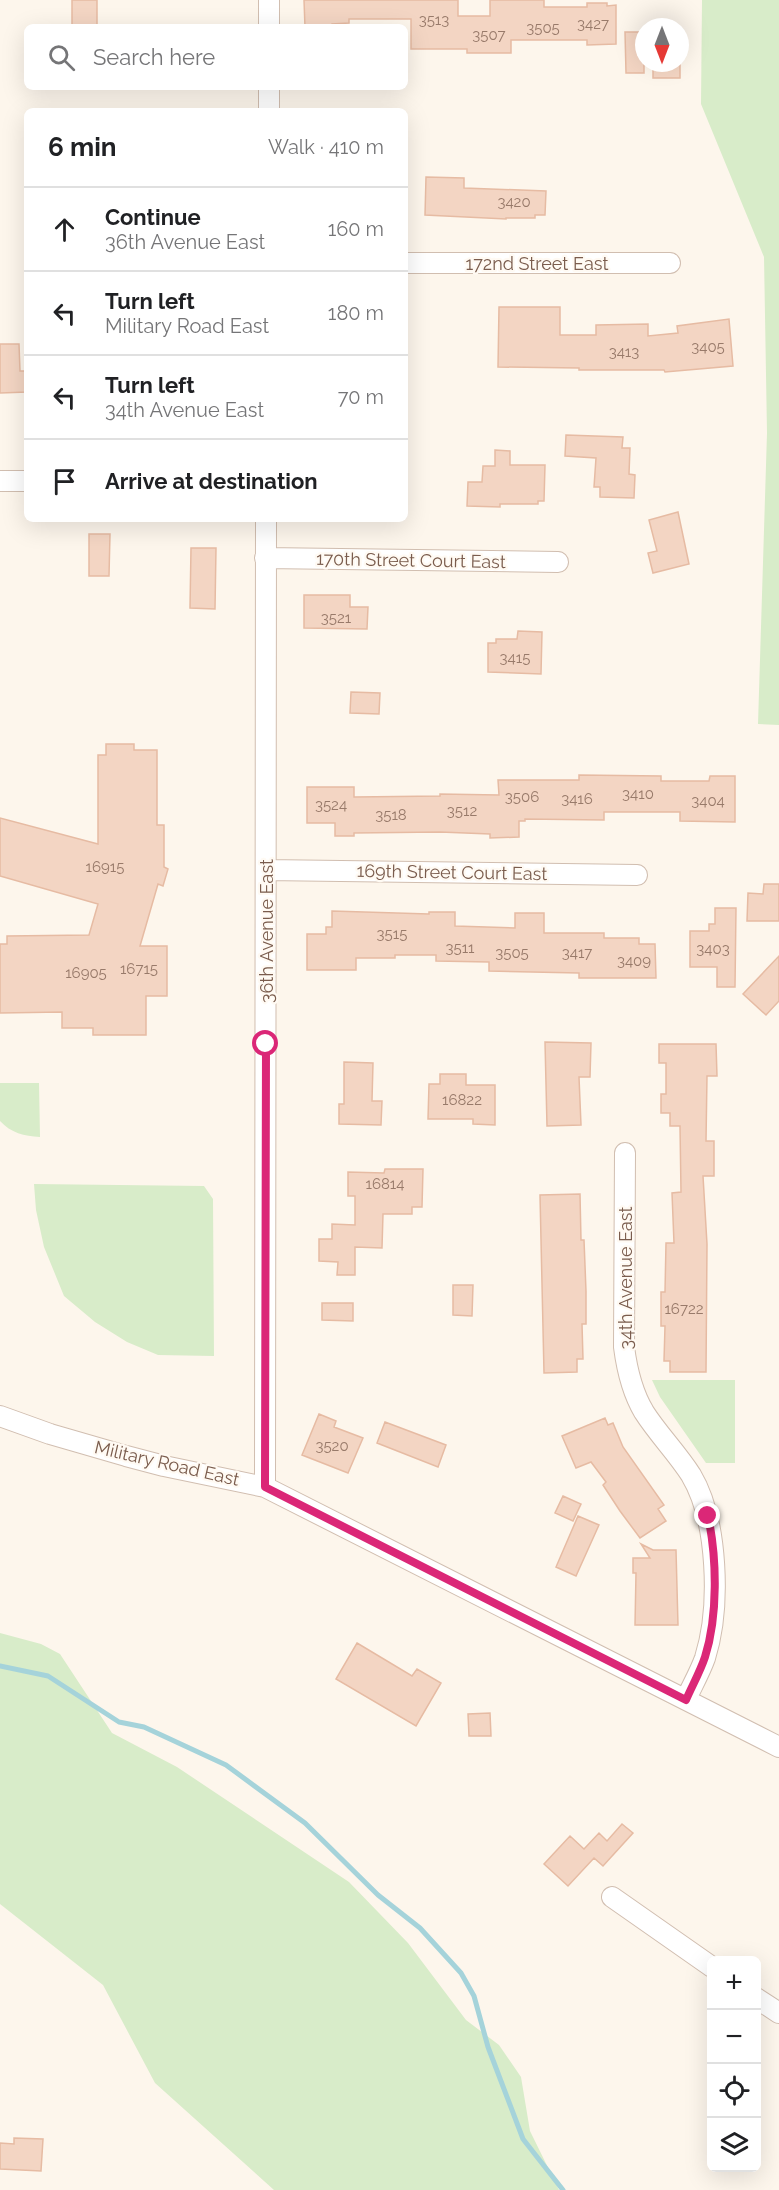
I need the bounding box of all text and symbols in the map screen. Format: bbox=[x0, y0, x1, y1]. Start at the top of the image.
house number: 3513 bbox=[419, 11, 449, 29]
house number: 3427 bbox=[577, 15, 609, 33]
north arrow bbox=[635, 18, 689, 72]
house number: 3505 bbox=[526, 19, 560, 37]
search box bbox=[24, 24, 408, 90]
house number: 3507 bbox=[472, 26, 506, 44]
icon: search bbox=[45, 41, 78, 74]
text: Search here bbox=[93, 44, 215, 70]
text: 6 min bbox=[48, 132, 117, 162]
text: Walk · 410 m bbox=[268, 135, 384, 159]
house number: 3420 bbox=[497, 193, 531, 211]
text: Continue bbox=[105, 204, 201, 230]
icon: ahead bbox=[48, 213, 81, 246]
text: 160 m bbox=[328, 217, 384, 241]
text: 36th Avenue East bbox=[105, 230, 265, 254]
street label: 172nd Street East bbox=[466, 253, 608, 274]
text: Turn left bbox=[105, 288, 195, 314]
icon: left bbox=[48, 297, 81, 330]
text: 180 m bbox=[328, 301, 384, 325]
text: Military Road East bbox=[105, 314, 269, 338]
house number: 3405 bbox=[691, 338, 725, 356]
house number: 3413 bbox=[609, 343, 639, 361]
text: Turn left bbox=[105, 372, 195, 398]
icon: left bbox=[48, 381, 81, 414]
text: 70 m bbox=[338, 385, 384, 409]
text: 34th Avenue East bbox=[105, 398, 264, 422]
icon: arrive bbox=[48, 465, 81, 498]
text: Arrive at destination bbox=[105, 468, 318, 494]
street label: 170th Street Court East bbox=[316, 548, 506, 572]
house number: 3521 bbox=[321, 609, 352, 627]
house number: 3415 bbox=[500, 649, 530, 667]
house number: 3410 bbox=[622, 785, 654, 803]
house number: 3506 bbox=[505, 788, 539, 806]
house number: 3416 bbox=[561, 790, 593, 808]
house number: 3404 bbox=[691, 792, 725, 810]
house number: 3524 bbox=[315, 796, 347, 814]
house number: 3512 bbox=[447, 802, 477, 820]
house number: 3518 bbox=[375, 806, 407, 824]
house number: 16915 bbox=[86, 858, 124, 876]
street label: 36th Avenue East bbox=[256, 859, 277, 1003]
street label: 169th Street Court East bbox=[356, 860, 548, 884]
house number: 3515 bbox=[377, 925, 407, 943]
house number: 3511 bbox=[445, 939, 475, 957]
house number: 3403 bbox=[696, 940, 730, 958]
house number: 3505 bbox=[495, 944, 529, 962]
house number: 3417 bbox=[562, 944, 592, 962]
house number: 3409 bbox=[617, 952, 651, 970]
house number: 16715 bbox=[120, 960, 158, 978]
house number: 16905 bbox=[65, 964, 107, 982]
route start bbox=[252, 1030, 278, 1056]
house number: 16822 bbox=[442, 1091, 482, 1109]
house number: 16814 bbox=[366, 1175, 404, 1193]
street label: 34th Avenue East bbox=[615, 1206, 636, 1350]
house number: 16722 bbox=[664, 1300, 704, 1318]
street label: Military Road East bbox=[93, 1436, 241, 1490]
house number: 3520 bbox=[315, 1437, 349, 1455]
route end bbox=[694, 1502, 720, 1528]
map controls bbox=[707, 1956, 761, 2172]
button: + bbox=[707, 1956, 761, 2010]
button: − bbox=[707, 2010, 761, 2064]
button: locate bbox=[707, 2064, 761, 2118]
button: layers bbox=[707, 2118, 761, 2172]

